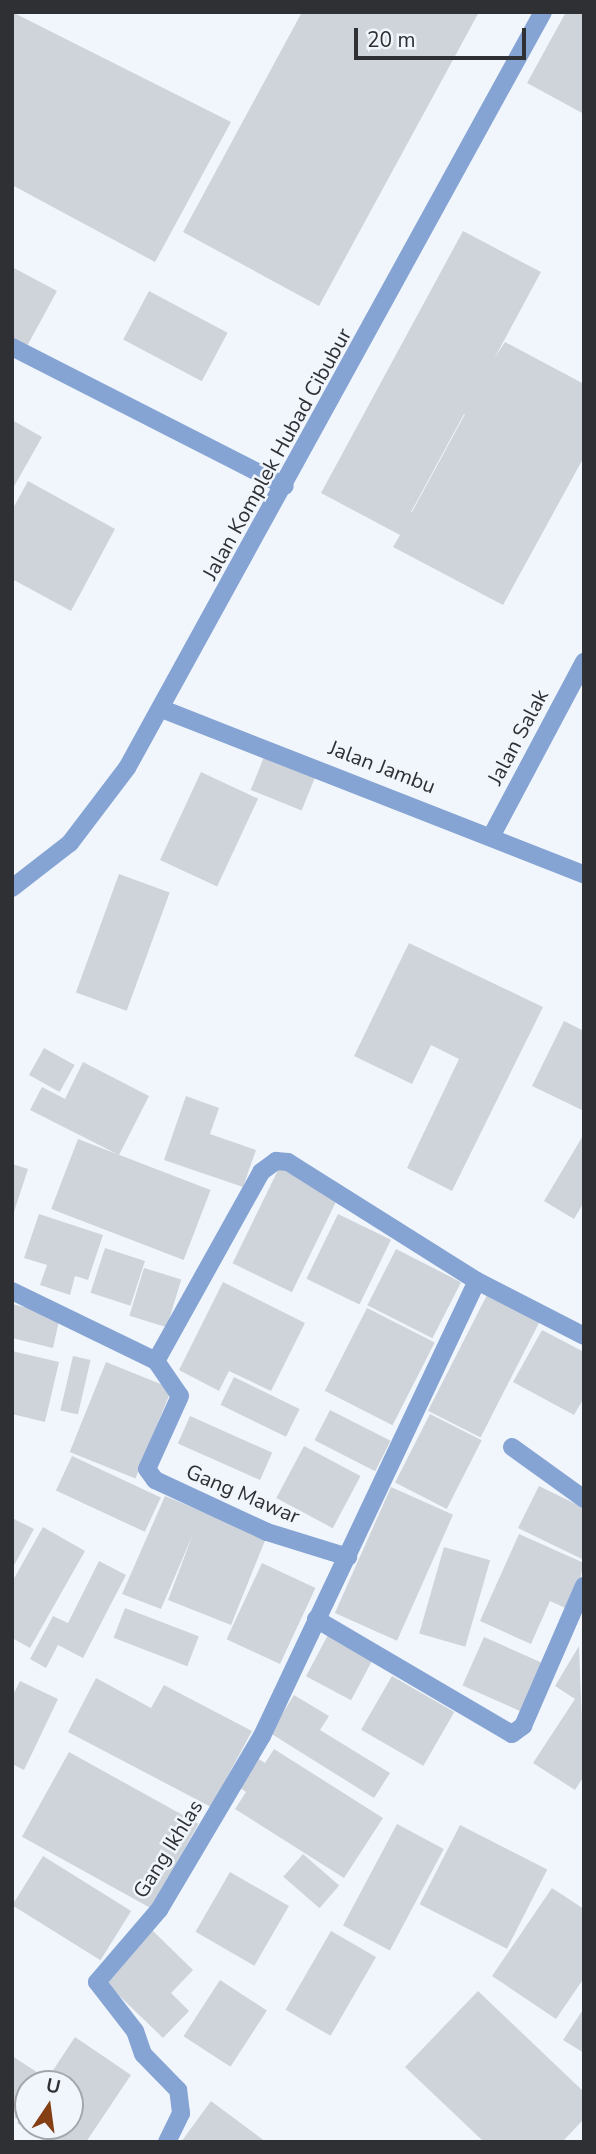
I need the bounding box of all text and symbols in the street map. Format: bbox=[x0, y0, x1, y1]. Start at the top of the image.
scale bar bbox=[358, 14, 530, 58]
text: 20 m bbox=[367, 26, 416, 54]
street label: Jalan Komplek Hubad Cibubur bbox=[197, 324, 357, 584]
street label: Jalan Salak bbox=[482, 685, 554, 789]
street label: Jalan Jambu bbox=[325, 735, 439, 799]
street label: Gang Mawar bbox=[182, 1459, 304, 1529]
street label: Gang Ikhlas bbox=[128, 1795, 208, 1903]
north arrow bbox=[14, 2070, 84, 2140]
text: U bbox=[44, 2072, 63, 2101]

